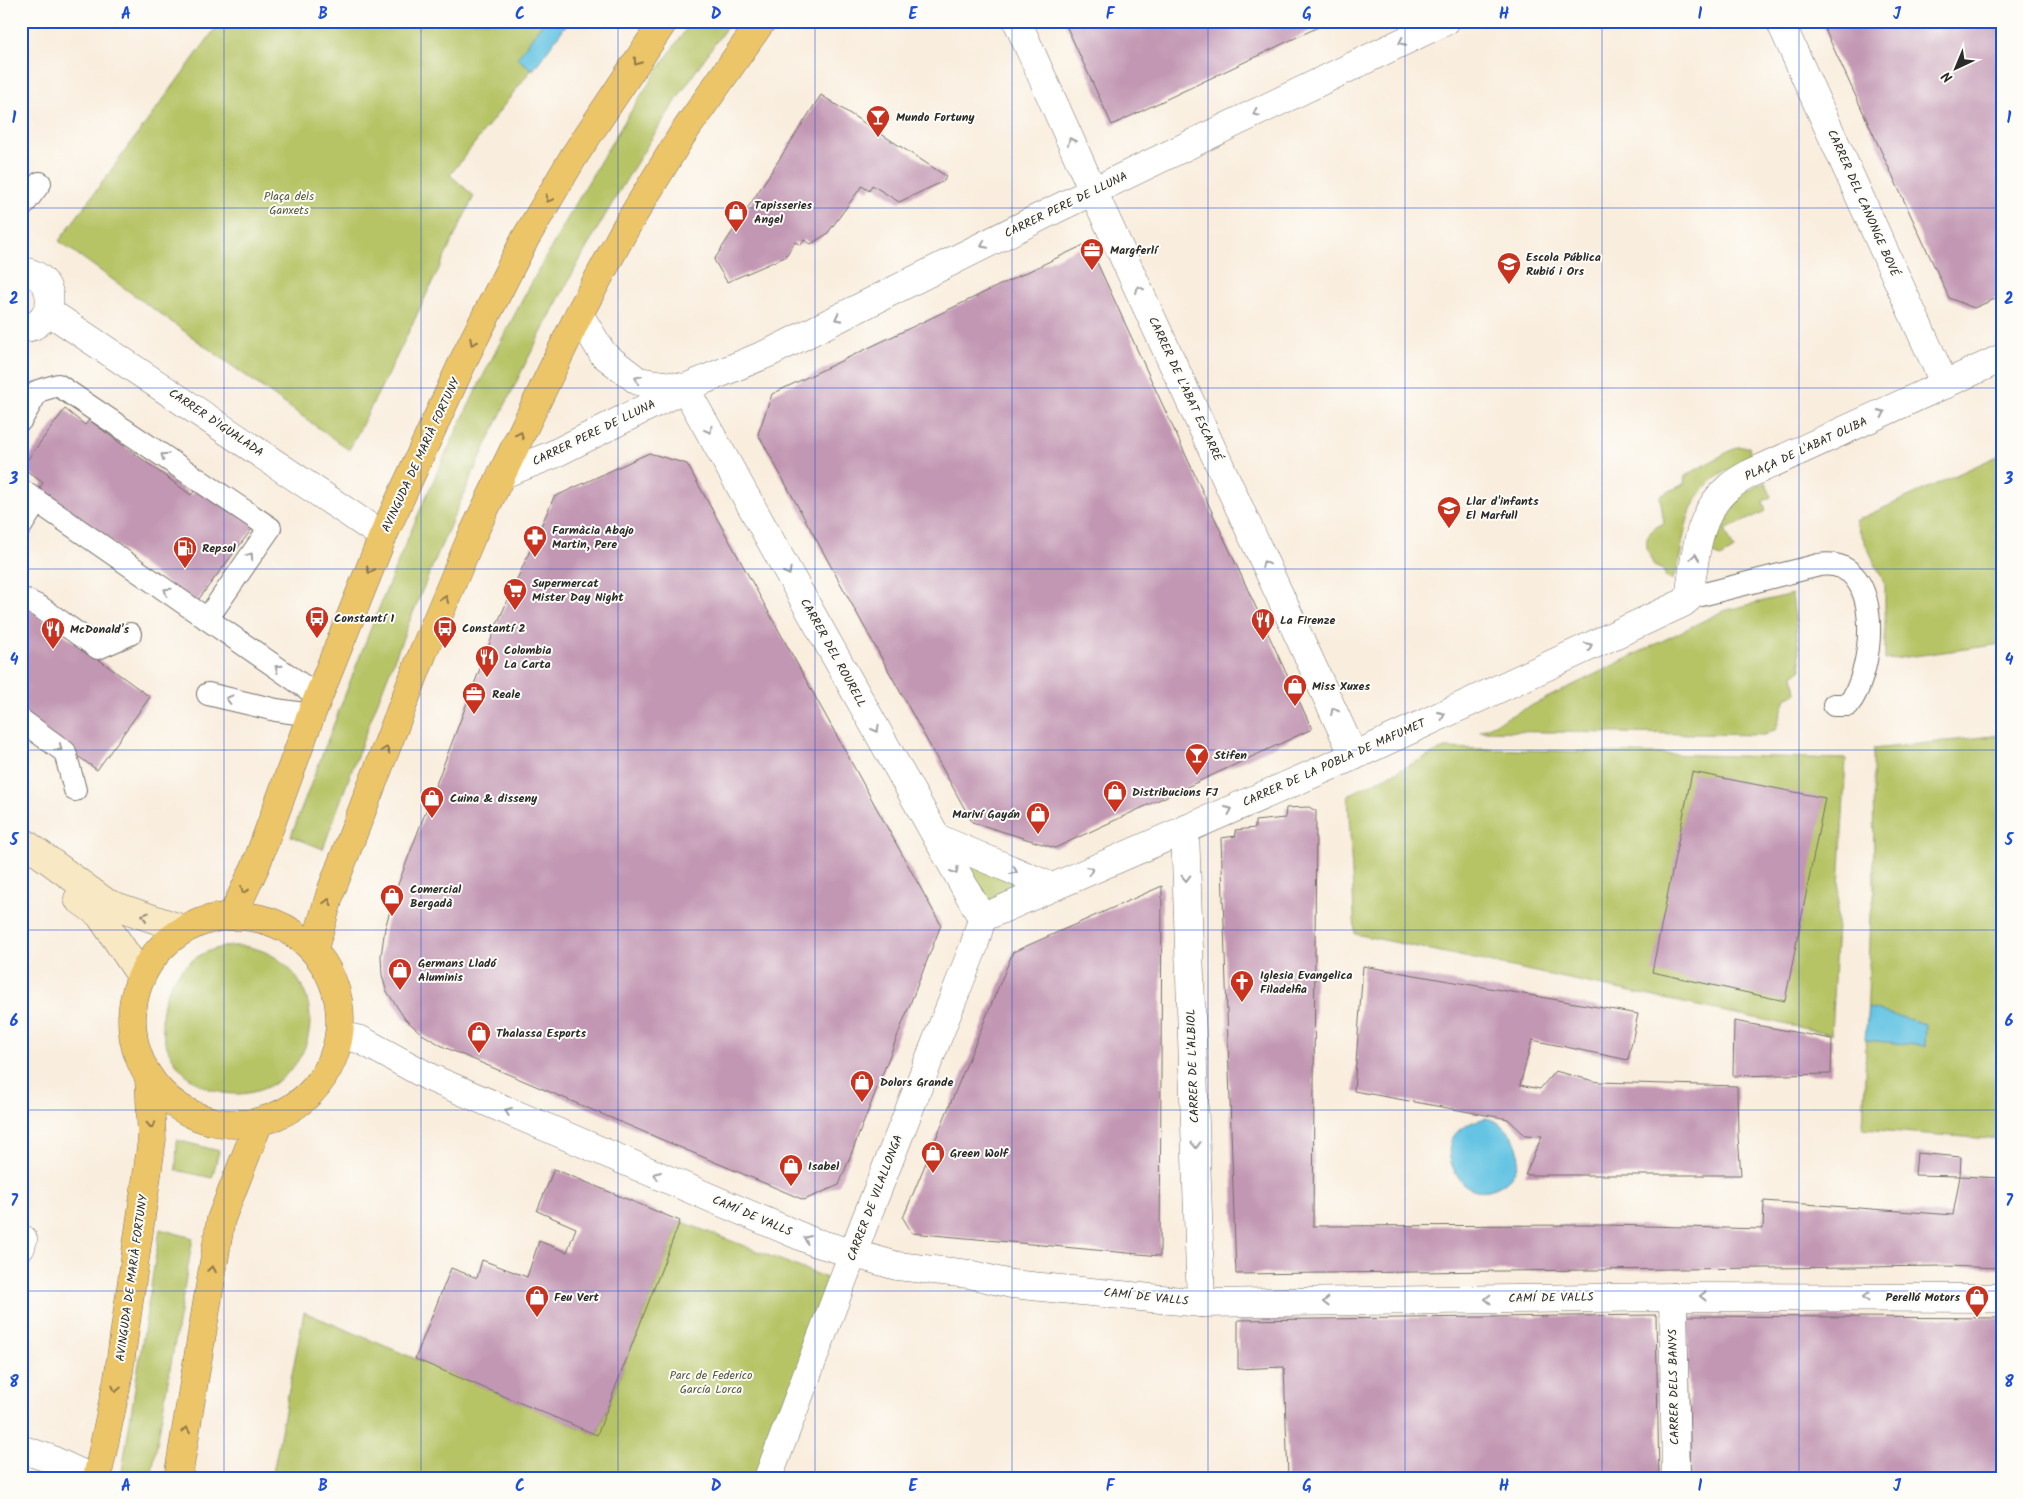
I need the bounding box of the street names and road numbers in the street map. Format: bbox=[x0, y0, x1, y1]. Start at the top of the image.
street label: CARRER DEL CANONGE BOVÉ bbox=[1822, 126, 1904, 280]
street label: CARRER PERE DE LLUNA bbox=[1001, 167, 1131, 243]
street label: CARRER DE L'ABAT ESCARRÉ bbox=[1143, 314, 1227, 465]
street label: AVINGUDA DE MARIÀ FORTUNY bbox=[377, 374, 466, 535]
street label: CARRER D'IGUALADA bbox=[165, 384, 267, 462]
street label: CARRER PERE DE LLUNA bbox=[529, 395, 659, 471]
street label: PLAÇA DE L'ABAT OLIBA bbox=[1741, 412, 1871, 486]
street label: CARRER DEL ROURELL bbox=[795, 595, 871, 711]
street label: CARRER DE LA POBLA DE MAFUMET bbox=[1239, 713, 1430, 812]
street label: CARRER DE L'ALBIOL bbox=[1182, 1009, 1204, 1123]
street label: CARRER DE VILALLONGA bbox=[842, 1132, 908, 1264]
street label: CAMÍ DE VALLS bbox=[709, 1191, 796, 1242]
street label: AVINGUDA DE MARIÀ FORTUNY bbox=[111, 1192, 153, 1363]
street label: CAMÍ DE VALLS bbox=[1103, 1283, 1190, 1311]
street label: CAMÍ DE VALLS bbox=[1508, 1288, 1594, 1308]
street label: CARRER DELS BANYS bbox=[1663, 1328, 1685, 1445]

